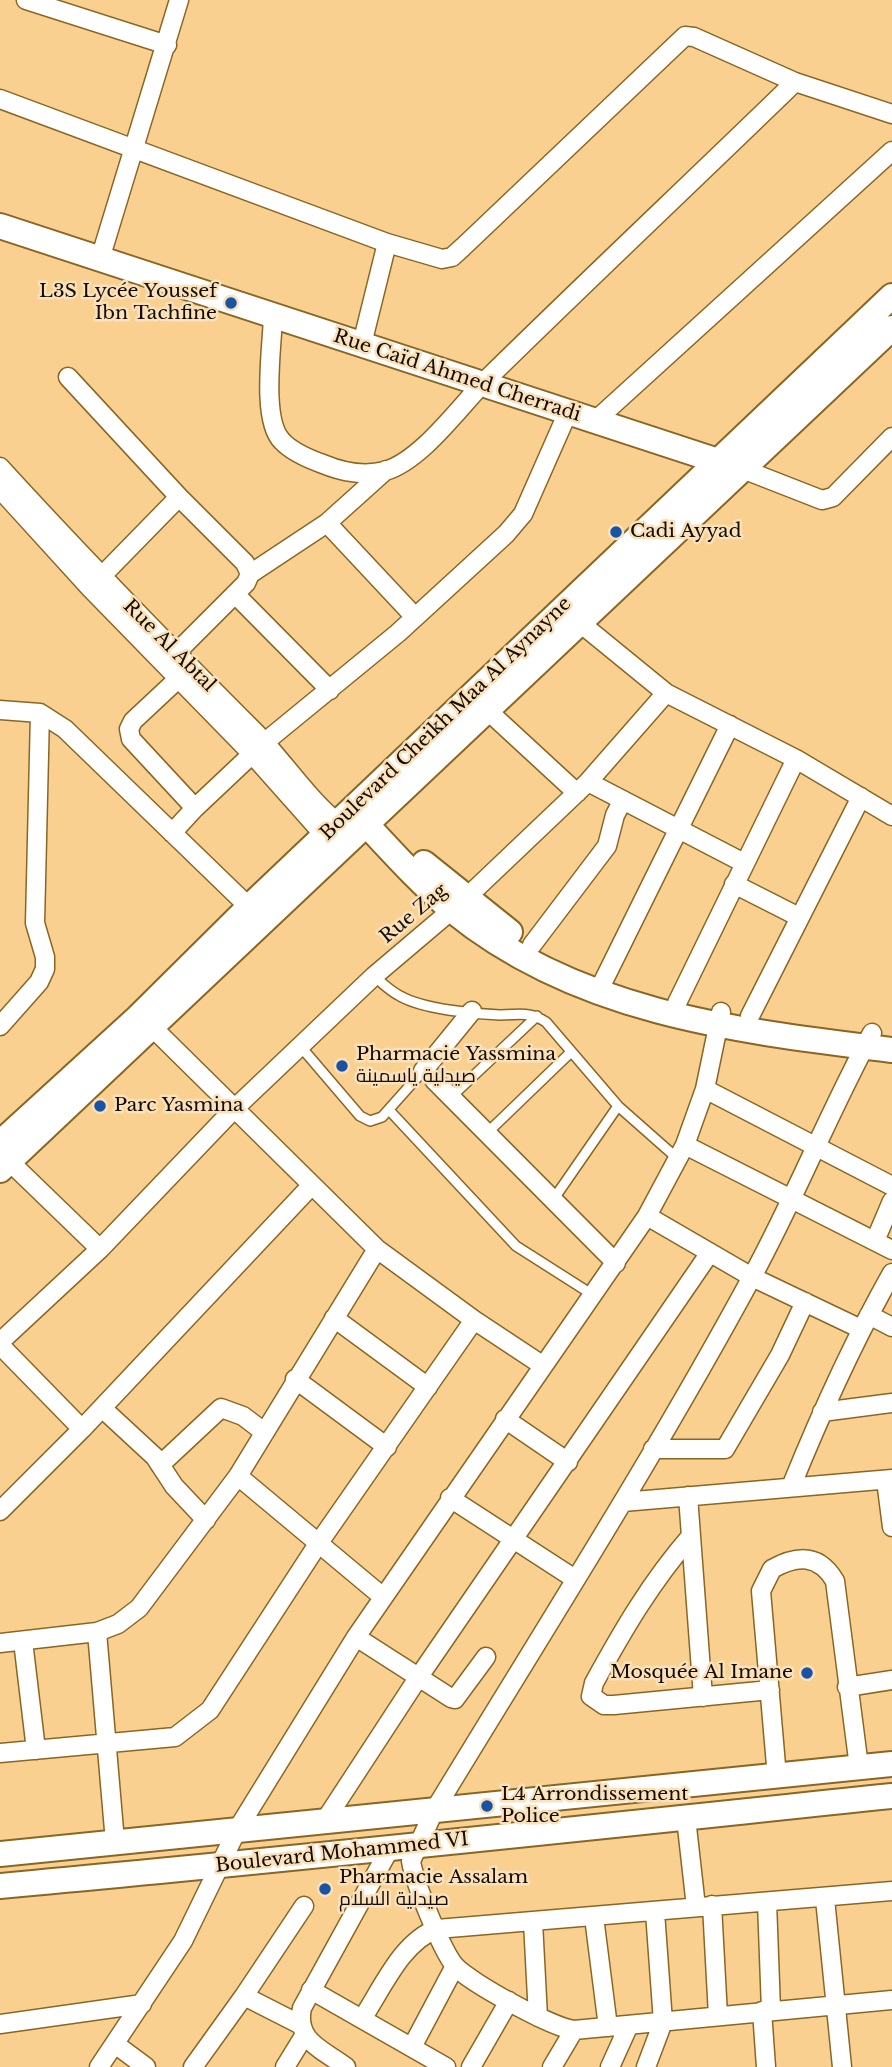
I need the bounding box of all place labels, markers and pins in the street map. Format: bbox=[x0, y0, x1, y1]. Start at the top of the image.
place label: L3S Lycée Youssef Ibn Tachfine bbox=[39, 281, 217, 325]
marker: L3S Lycée Youssef Ibn Tachfine bbox=[223, 295, 239, 311]
place label: Cadi Ayyad bbox=[630, 521, 741, 543]
marker: Cadi Ayyad bbox=[608, 524, 624, 540]
place label: Pharmacie Yassmina صيدلية ياسمينة bbox=[356, 1044, 556, 1088]
marker: Pharmacie Yassmina صيدلية ياسمينة bbox=[334, 1058, 350, 1074]
place label: Parc Yasmina bbox=[114, 1095, 244, 1117]
marker: Parc Yasmina bbox=[92, 1098, 108, 1114]
place label: Mosquée Al Imane bbox=[610, 1662, 793, 1684]
marker: Mosquée Al Imane bbox=[799, 1665, 815, 1681]
place label: L4 Arrondissement Police bbox=[501, 1784, 688, 1828]
marker: L4 Arrondissement Police bbox=[479, 1798, 495, 1814]
place label: Pharmacie Assalam صيدلية السلام bbox=[339, 1867, 528, 1911]
marker: Pharmacie Assalam صيدلية السلام bbox=[317, 1881, 333, 1897]

